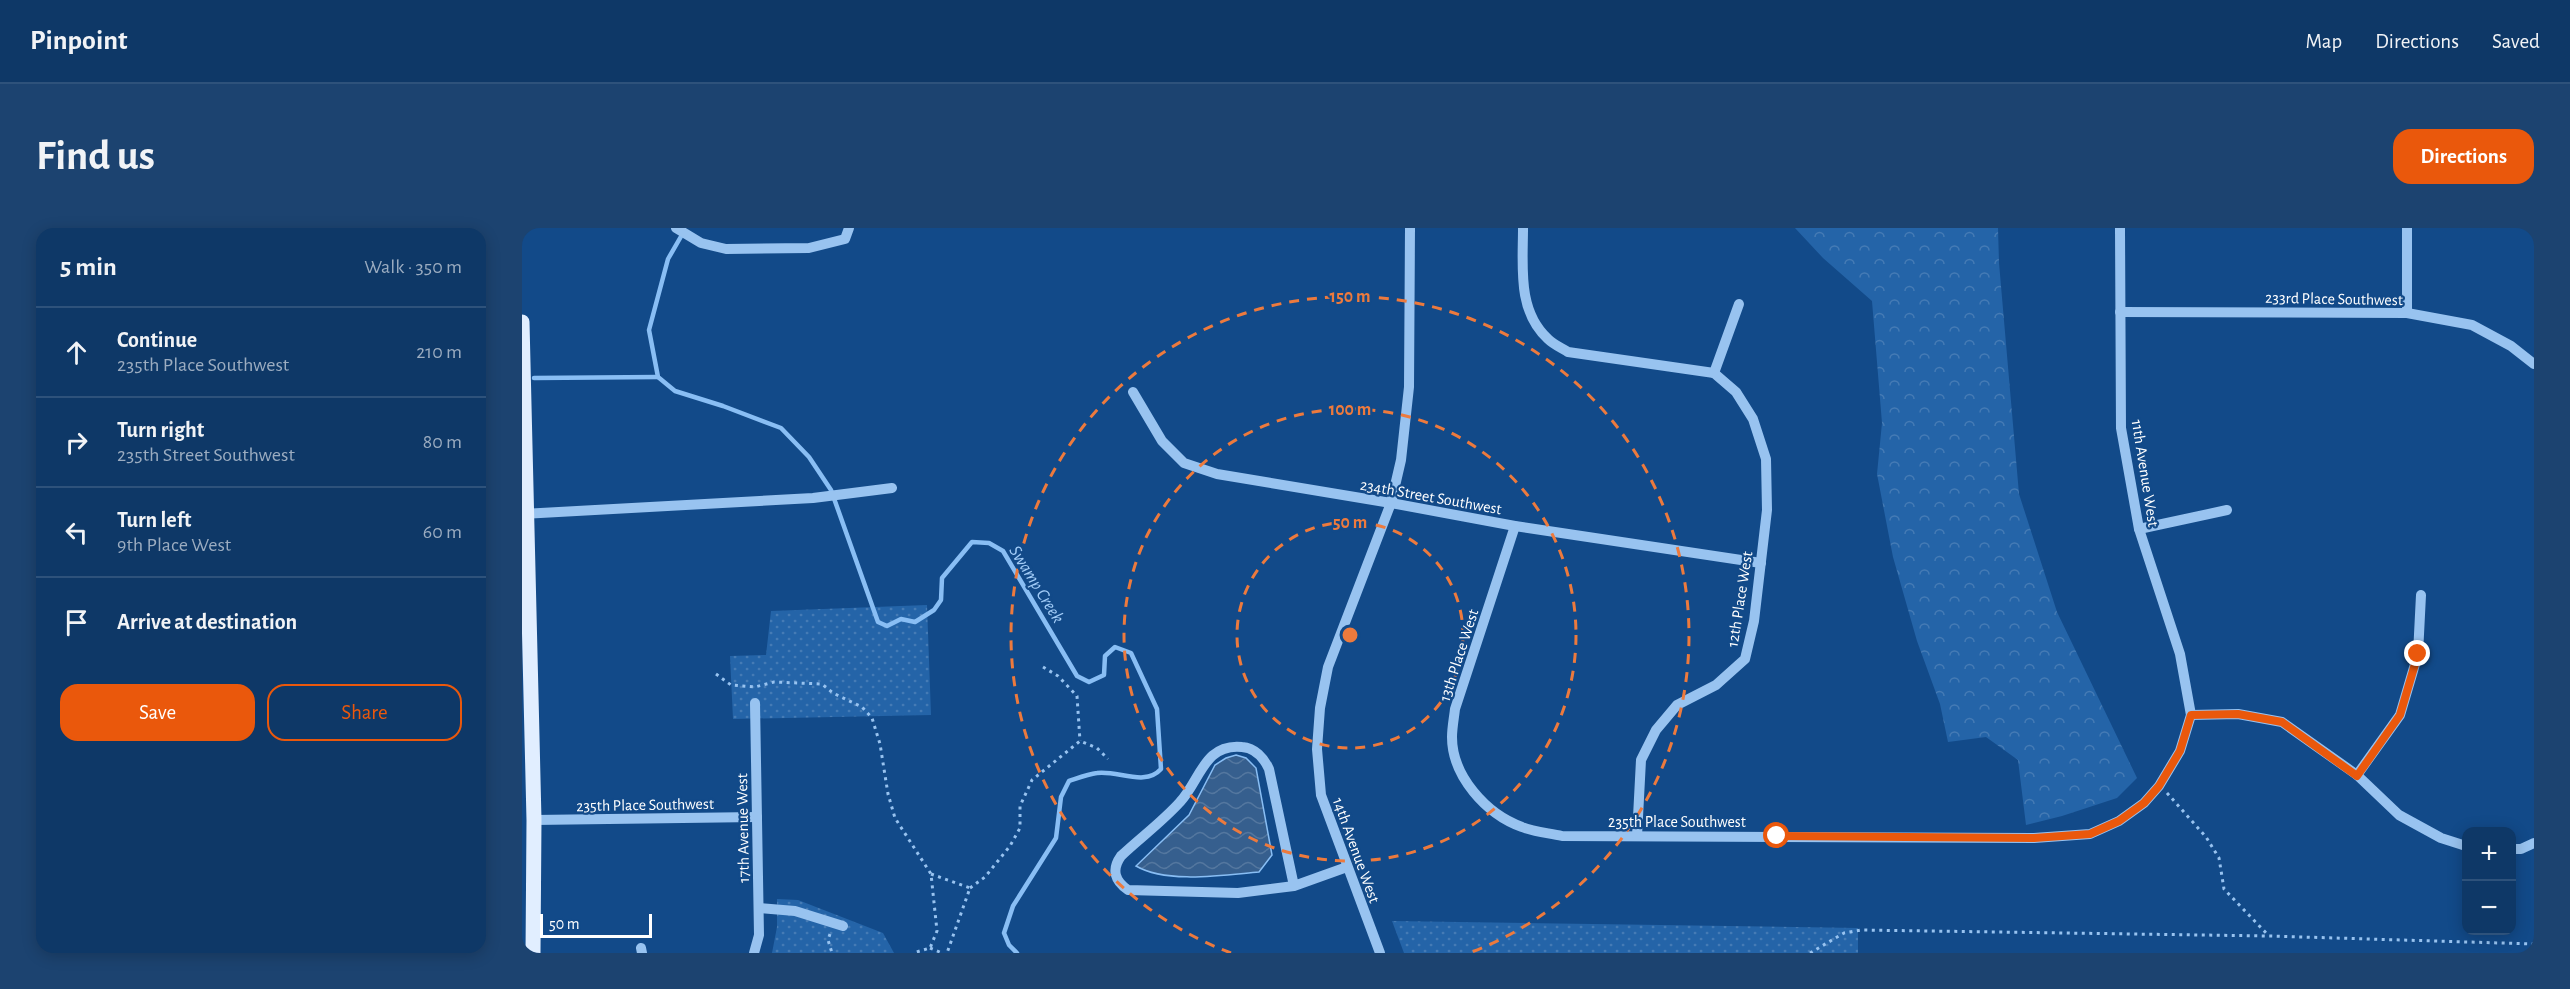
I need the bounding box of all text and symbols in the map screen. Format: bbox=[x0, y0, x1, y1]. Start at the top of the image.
text: Pinpoint bbox=[30, 27, 128, 55]
text: Map bbox=[2306, 31, 2342, 52]
text: Directions bbox=[2375, 31, 2459, 52]
text: Saved bbox=[2492, 31, 2540, 52]
button: Directions bbox=[2393, 129, 2534, 184]
text: Find us bbox=[36, 135, 155, 177]
text: 5 min bbox=[60, 254, 117, 280]
text: Walk · 350 m bbox=[364, 257, 462, 277]
text: 150 m bbox=[1330, 288, 1370, 306]
street label: 233rd Place Southwest bbox=[2265, 290, 2403, 308]
text: Continue bbox=[117, 329, 197, 351]
icon: ahead bbox=[60, 336, 93, 369]
text: 210 m bbox=[416, 342, 462, 362]
text: 235th Place Southwest bbox=[117, 355, 289, 375]
text: 100 m bbox=[1329, 401, 1371, 419]
street label: 11th Avenue West bbox=[2129, 418, 2161, 528]
text: Turn right bbox=[117, 419, 204, 441]
icon: right bbox=[60, 426, 93, 459]
text: 80 m bbox=[423, 432, 462, 452]
text: 235th Street Southwest bbox=[117, 445, 295, 465]
street label: 234th Street Southwest bbox=[1359, 477, 1503, 517]
text: Turn left bbox=[117, 509, 191, 531]
text: 50 m bbox=[1333, 514, 1367, 532]
icon: left bbox=[60, 516, 93, 549]
text: 60 m bbox=[423, 522, 462, 542]
text: 9th Place West bbox=[117, 535, 231, 555]
water label: Swamp Creek bbox=[1005, 543, 1067, 626]
street label: 12th Place West bbox=[1725, 550, 1755, 648]
icon: arrive bbox=[60, 606, 93, 639]
street label: 13th Place West bbox=[1437, 607, 1481, 703]
text: Arrive at destination bbox=[117, 611, 297, 633]
centre of rings bbox=[1340, 625, 1360, 645]
route end bbox=[2404, 640, 2430, 666]
button: Save bbox=[60, 684, 255, 741]
button: Share bbox=[267, 684, 462, 741]
street label: 17th Avenue West bbox=[734, 773, 752, 883]
street label: 235th Place Southwest bbox=[576, 796, 714, 814]
street label: 14th Avenue West bbox=[1330, 796, 1382, 905]
street label: 235th Place Southwest bbox=[1608, 814, 1746, 830]
route start bbox=[1763, 822, 1789, 848]
map controls bbox=[2462, 827, 2516, 935]
button: + bbox=[2462, 827, 2516, 881]
button: − bbox=[2462, 881, 2516, 935]
scale bar bbox=[540, 911, 652, 938]
text: 50 m bbox=[549, 916, 580, 932]

